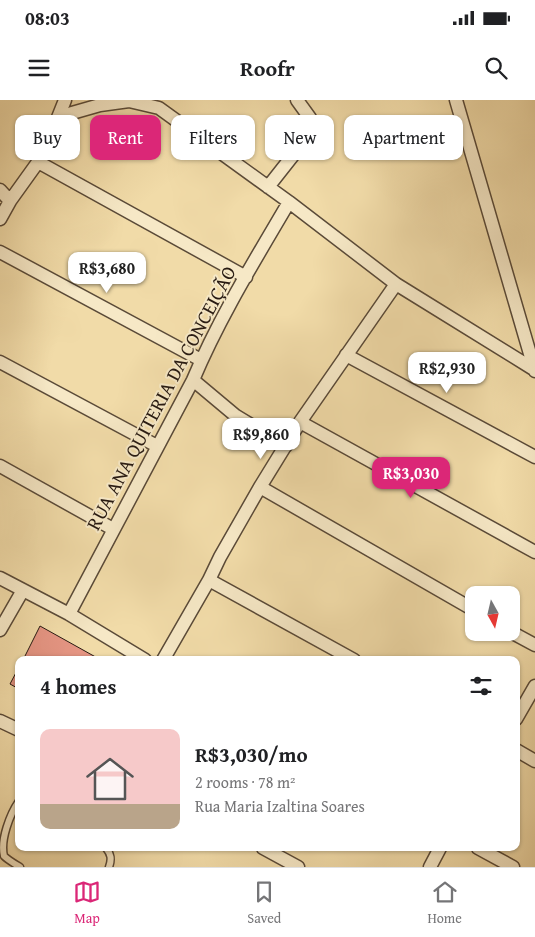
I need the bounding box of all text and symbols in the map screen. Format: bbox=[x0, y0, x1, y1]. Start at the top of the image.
text: 08:03 bbox=[25, 4, 70, 32]
text: Roofr bbox=[240, 52, 295, 84]
icon: menu bbox=[25, 54, 53, 82]
icon: search bbox=[482, 54, 510, 82]
chip: Buy bbox=[15, 115, 80, 160]
chip: Rent bbox=[90, 115, 161, 160]
chip: Filters bbox=[171, 115, 255, 160]
chip: New bbox=[265, 115, 334, 160]
chip: Apartment bbox=[344, 115, 463, 160]
pin: R$3,680 bbox=[61, 252, 153, 294]
text: R$3,680 bbox=[79, 256, 135, 280]
street label: RUA ANA QUITERIA DA CONCEIÇÃO bbox=[78, 261, 243, 535]
pin: R$2,930 bbox=[401, 352, 493, 394]
text: R$2,930 bbox=[419, 356, 475, 380]
pin: R$9,860 bbox=[215, 418, 307, 460]
text: R$9,860 bbox=[233, 422, 289, 446]
pin: R$3,030 bbox=[365, 456, 457, 499]
text: R$3,030 bbox=[383, 461, 439, 485]
north arrow bbox=[465, 586, 520, 641]
map controls bbox=[465, 586, 520, 641]
text: 4 homes bbox=[40, 671, 116, 702]
icon: filters bbox=[467, 672, 495, 700]
text: R$3,030/mo bbox=[195, 739, 308, 770]
icon: home bbox=[80, 749, 140, 809]
text: 2 rooms · 78 m² bbox=[195, 770, 295, 794]
text: Rua Maria Izaltina Soares bbox=[195, 794, 365, 818]
tab: Map bbox=[73, 878, 101, 928]
tab: Saved bbox=[247, 878, 281, 928]
tab: Home bbox=[427, 878, 462, 928]

